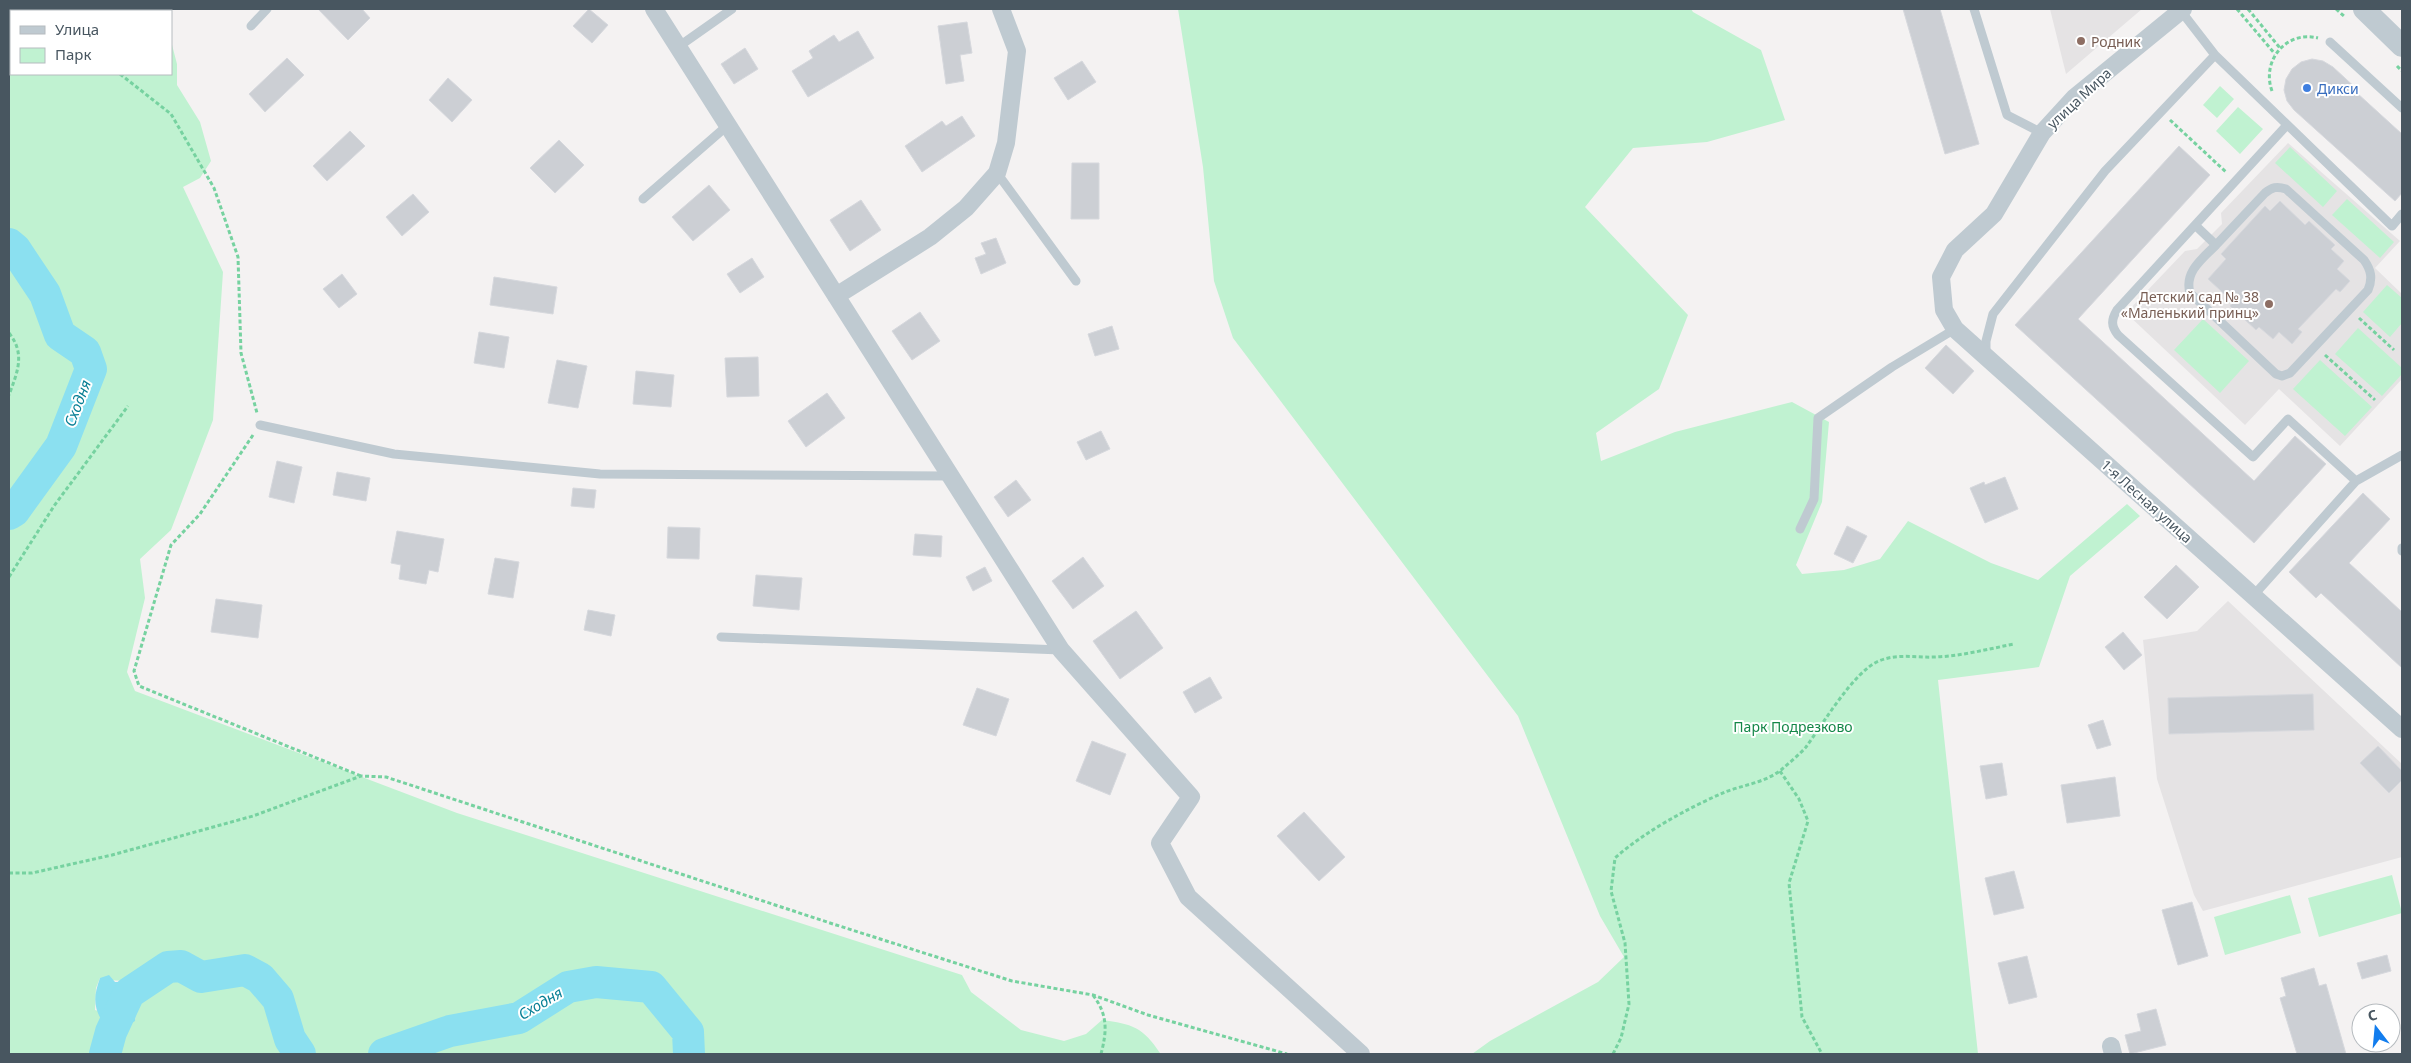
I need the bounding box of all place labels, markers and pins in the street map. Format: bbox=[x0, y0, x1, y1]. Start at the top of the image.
place label: Родник bbox=[2091, 32, 2141, 51]
marker: Родник bbox=[2075, 35, 2087, 47]
place label: Дикси bbox=[2317, 79, 2359, 98]
marker: Дикси bbox=[2301, 82, 2313, 94]
place label: Детский сад № 38 «Маленький принц» bbox=[2121, 287, 2259, 322]
marker: Детский сад № 38 «Маленький принц» bbox=[2263, 298, 2275, 310]

